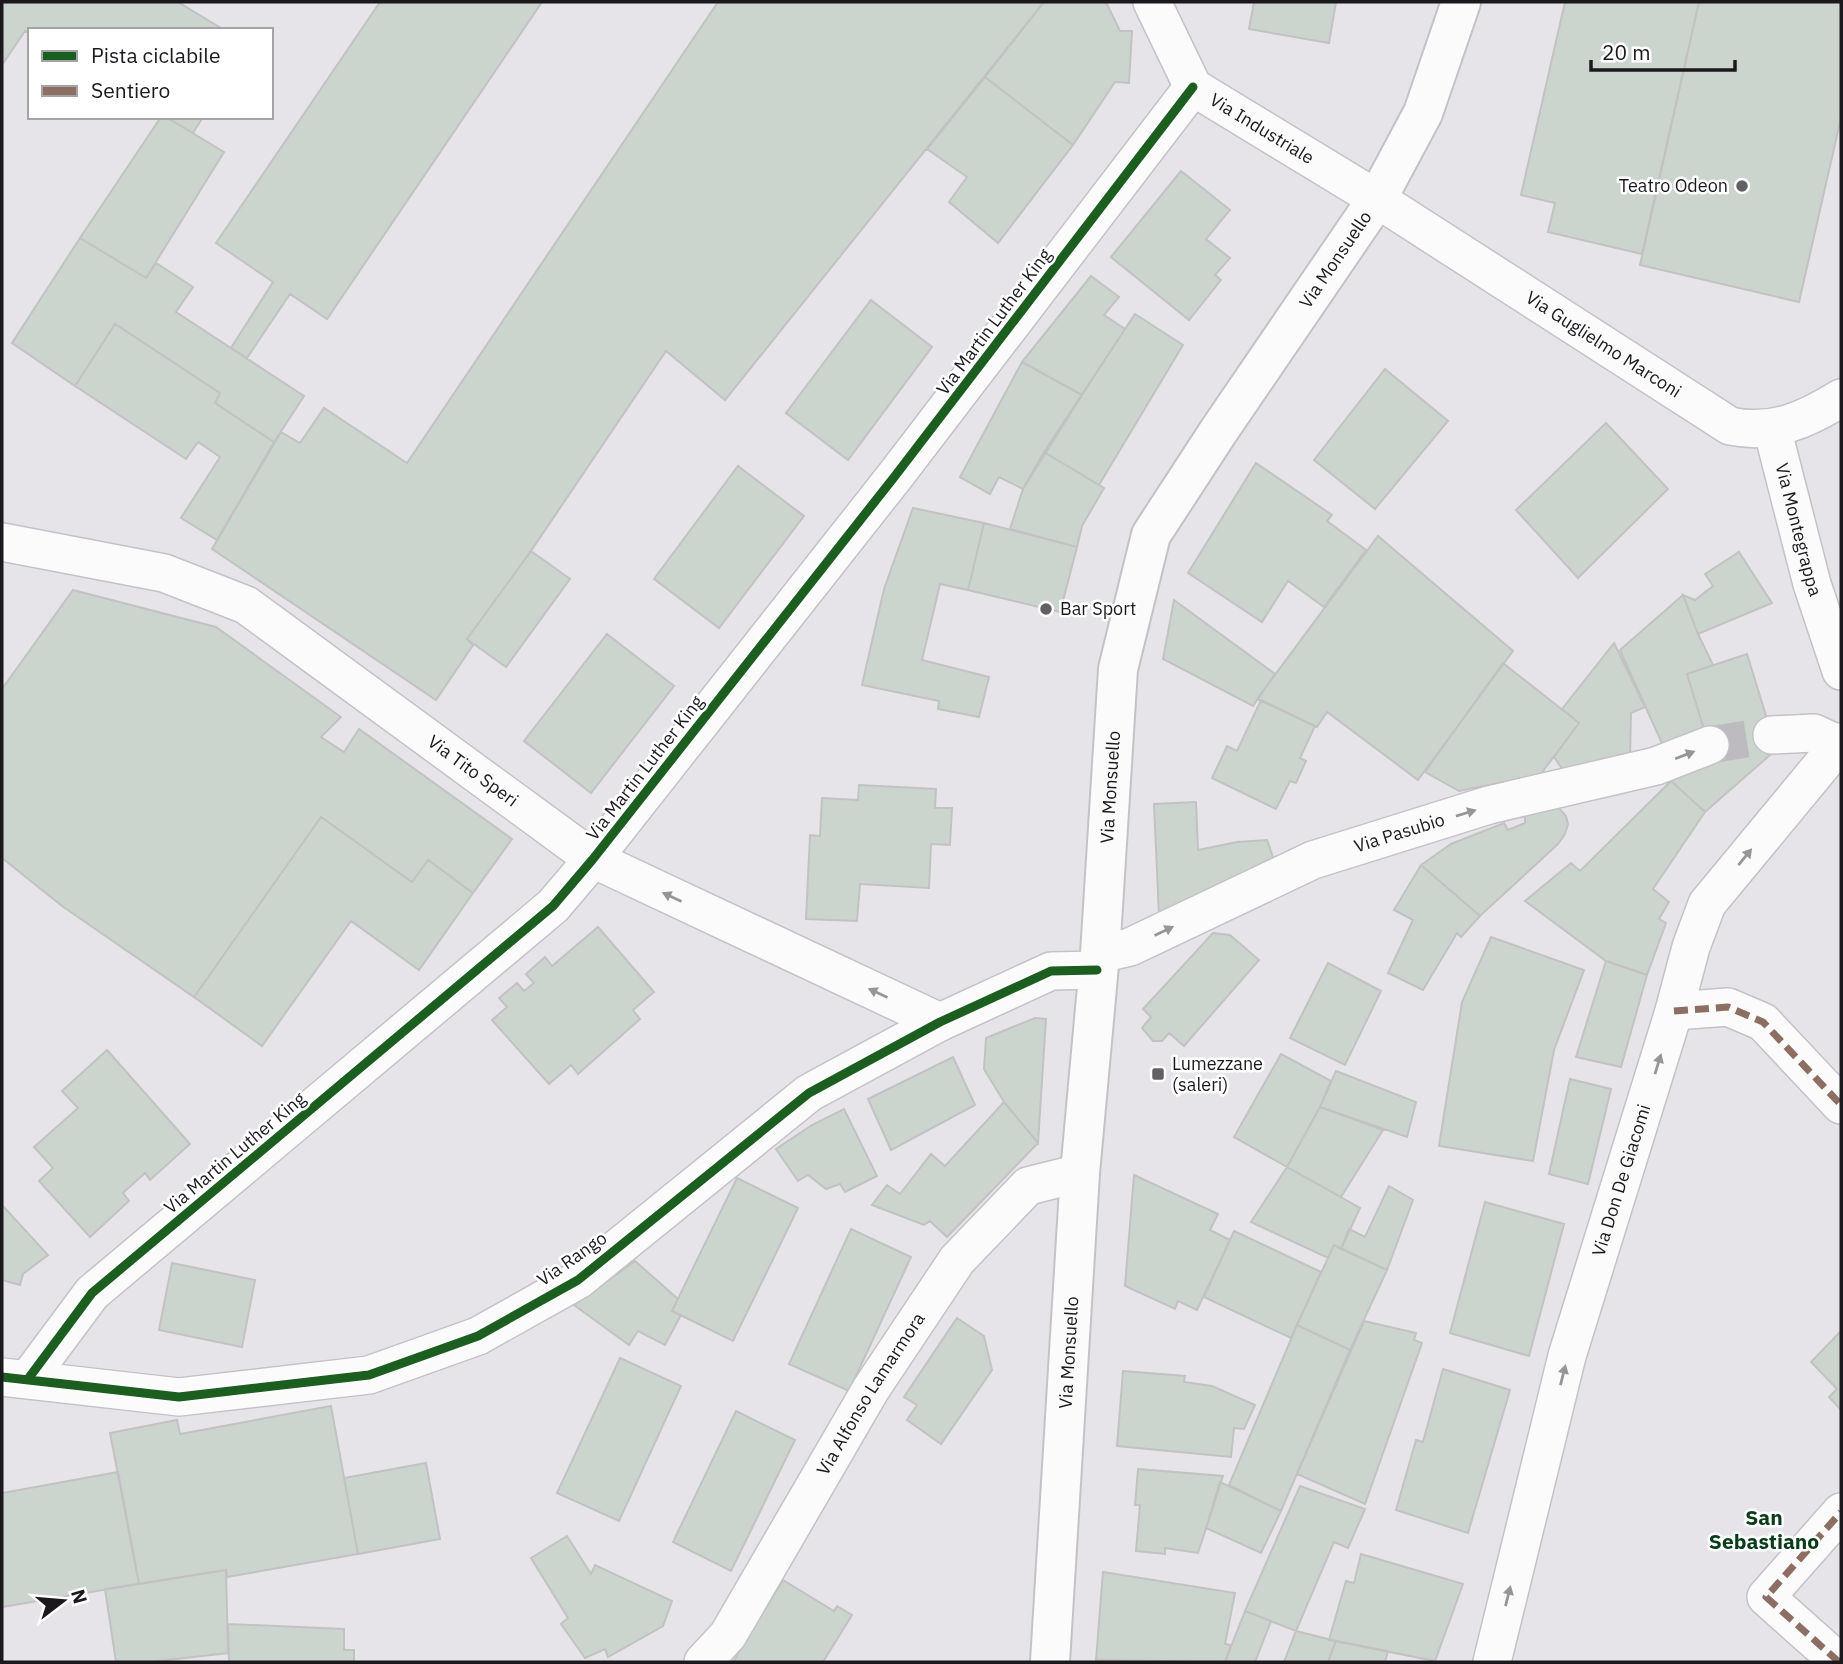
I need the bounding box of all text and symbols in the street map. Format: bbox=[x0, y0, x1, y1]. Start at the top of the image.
legend bbox=[28, 28, 273, 119]
scale bar bbox=[1591, 28, 1734, 72]
text: 20 m bbox=[1602, 38, 1651, 66]
text: Pista ciclabile bbox=[91, 41, 221, 69]
text: Sentiero bbox=[91, 76, 170, 104]
street label: Via Industriale bbox=[1206, 88, 1319, 169]
place label: Teatro Odeon bbox=[1619, 174, 1728, 197]
marker: Teatro Odeon bbox=[1734, 178, 1750, 194]
street label: Via Monsuello bbox=[1294, 206, 1377, 312]
street label: Via Martin Luther King bbox=[931, 244, 1056, 399]
street label: Via Guglielmo Marconi bbox=[1522, 286, 1686, 403]
street label: Via Montegrappa bbox=[1770, 461, 1827, 599]
place label: Bar Sport bbox=[1060, 597, 1136, 620]
marker: Bar Sport bbox=[1038, 601, 1054, 617]
street label: Via Martin Luther King bbox=[581, 690, 709, 845]
street label: Via Tito Speri bbox=[423, 730, 523, 811]
street label: Via Monsuello bbox=[1095, 730, 1125, 844]
one-way arrow bbox=[1675, 749, 1696, 760]
one-way arrow bbox=[1455, 807, 1476, 817]
street label: Via Pasubio bbox=[1351, 808, 1447, 857]
one-way arrow bbox=[1737, 849, 1752, 866]
one-way arrow bbox=[662, 891, 682, 902]
one-way arrow bbox=[1153, 926, 1174, 937]
one-way arrow bbox=[868, 987, 888, 999]
place label: Lumezzane (saleri) bbox=[1172, 1052, 1263, 1096]
one-way arrow bbox=[1653, 1053, 1664, 1074]
marker: Lumezzane (saleri) bbox=[1150, 1066, 1166, 1082]
street label: Via Martin Luther King bbox=[159, 1086, 310, 1218]
street label: Via Don De Giacomi bbox=[1587, 1101, 1655, 1259]
street label: Via Rango bbox=[532, 1226, 611, 1291]
street label: Via Monsuello bbox=[1054, 1295, 1083, 1410]
street label: Via Alfonso Lamarmora bbox=[811, 1308, 930, 1479]
one-way arrow bbox=[1558, 1364, 1569, 1386]
district label: San Sebastiano bbox=[1709, 1503, 1819, 1555]
north arrow bbox=[28, 1566, 98, 1636]
one-way arrow bbox=[1503, 1585, 1514, 1607]
text: N bbox=[66, 1586, 93, 1606]

